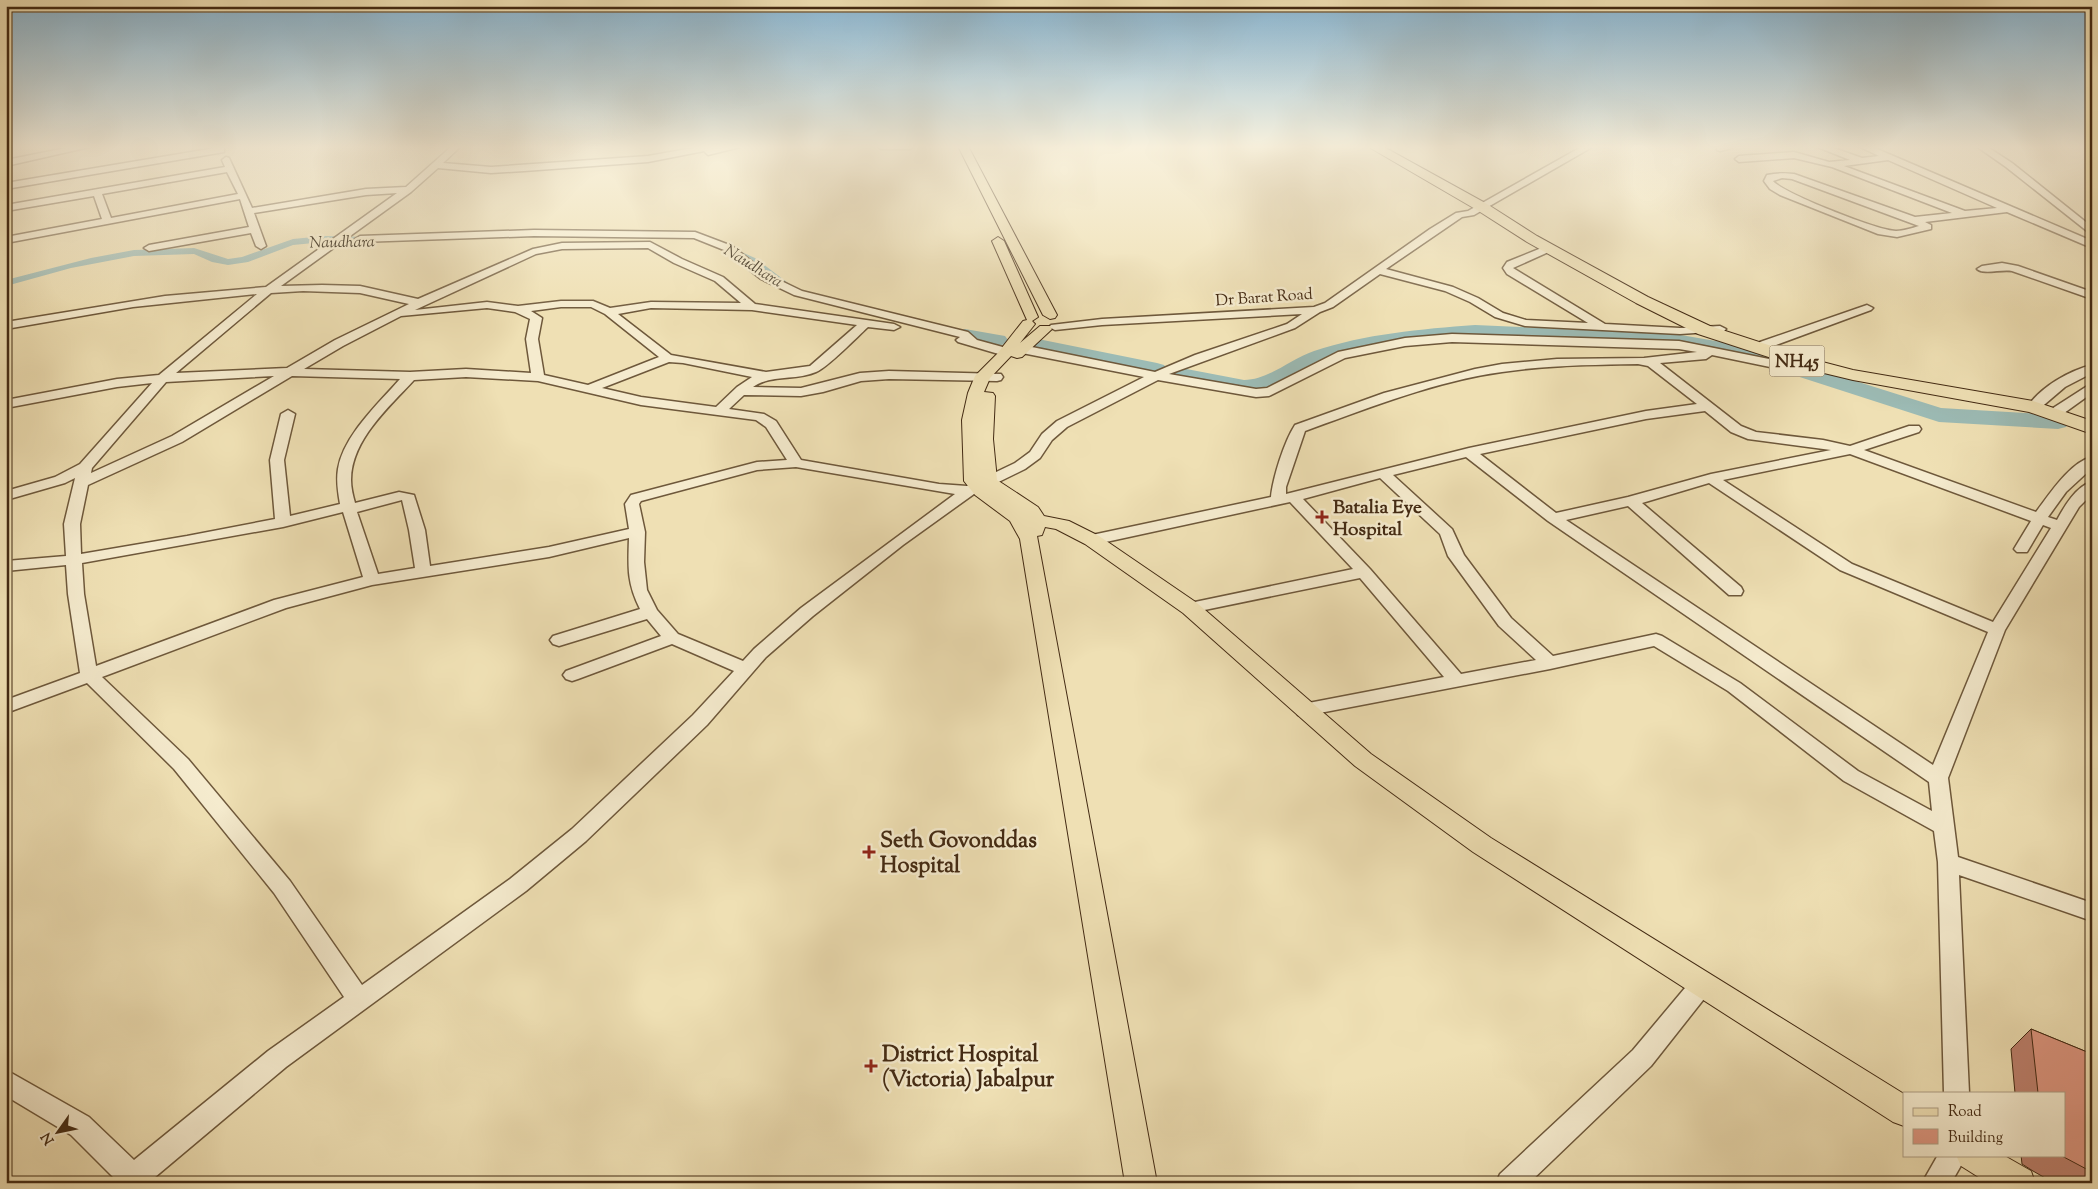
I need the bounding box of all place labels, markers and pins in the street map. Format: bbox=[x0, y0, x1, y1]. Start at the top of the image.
place label: Batalia Eye Hospital bbox=[1333, 495, 1422, 544]
marker: Batalia Eye Hospital bbox=[1315, 510, 1329, 524]
place label: Seth Govonddas Hospital bbox=[880, 826, 1037, 883]
marker: Seth Govonddas Hospital bbox=[862, 845, 876, 859]
place label: District Hospital (Victoria) Jabalpur bbox=[882, 1040, 1055, 1097]
marker: District Hospital (Victoria) Jabalpur bbox=[864, 1059, 878, 1073]

